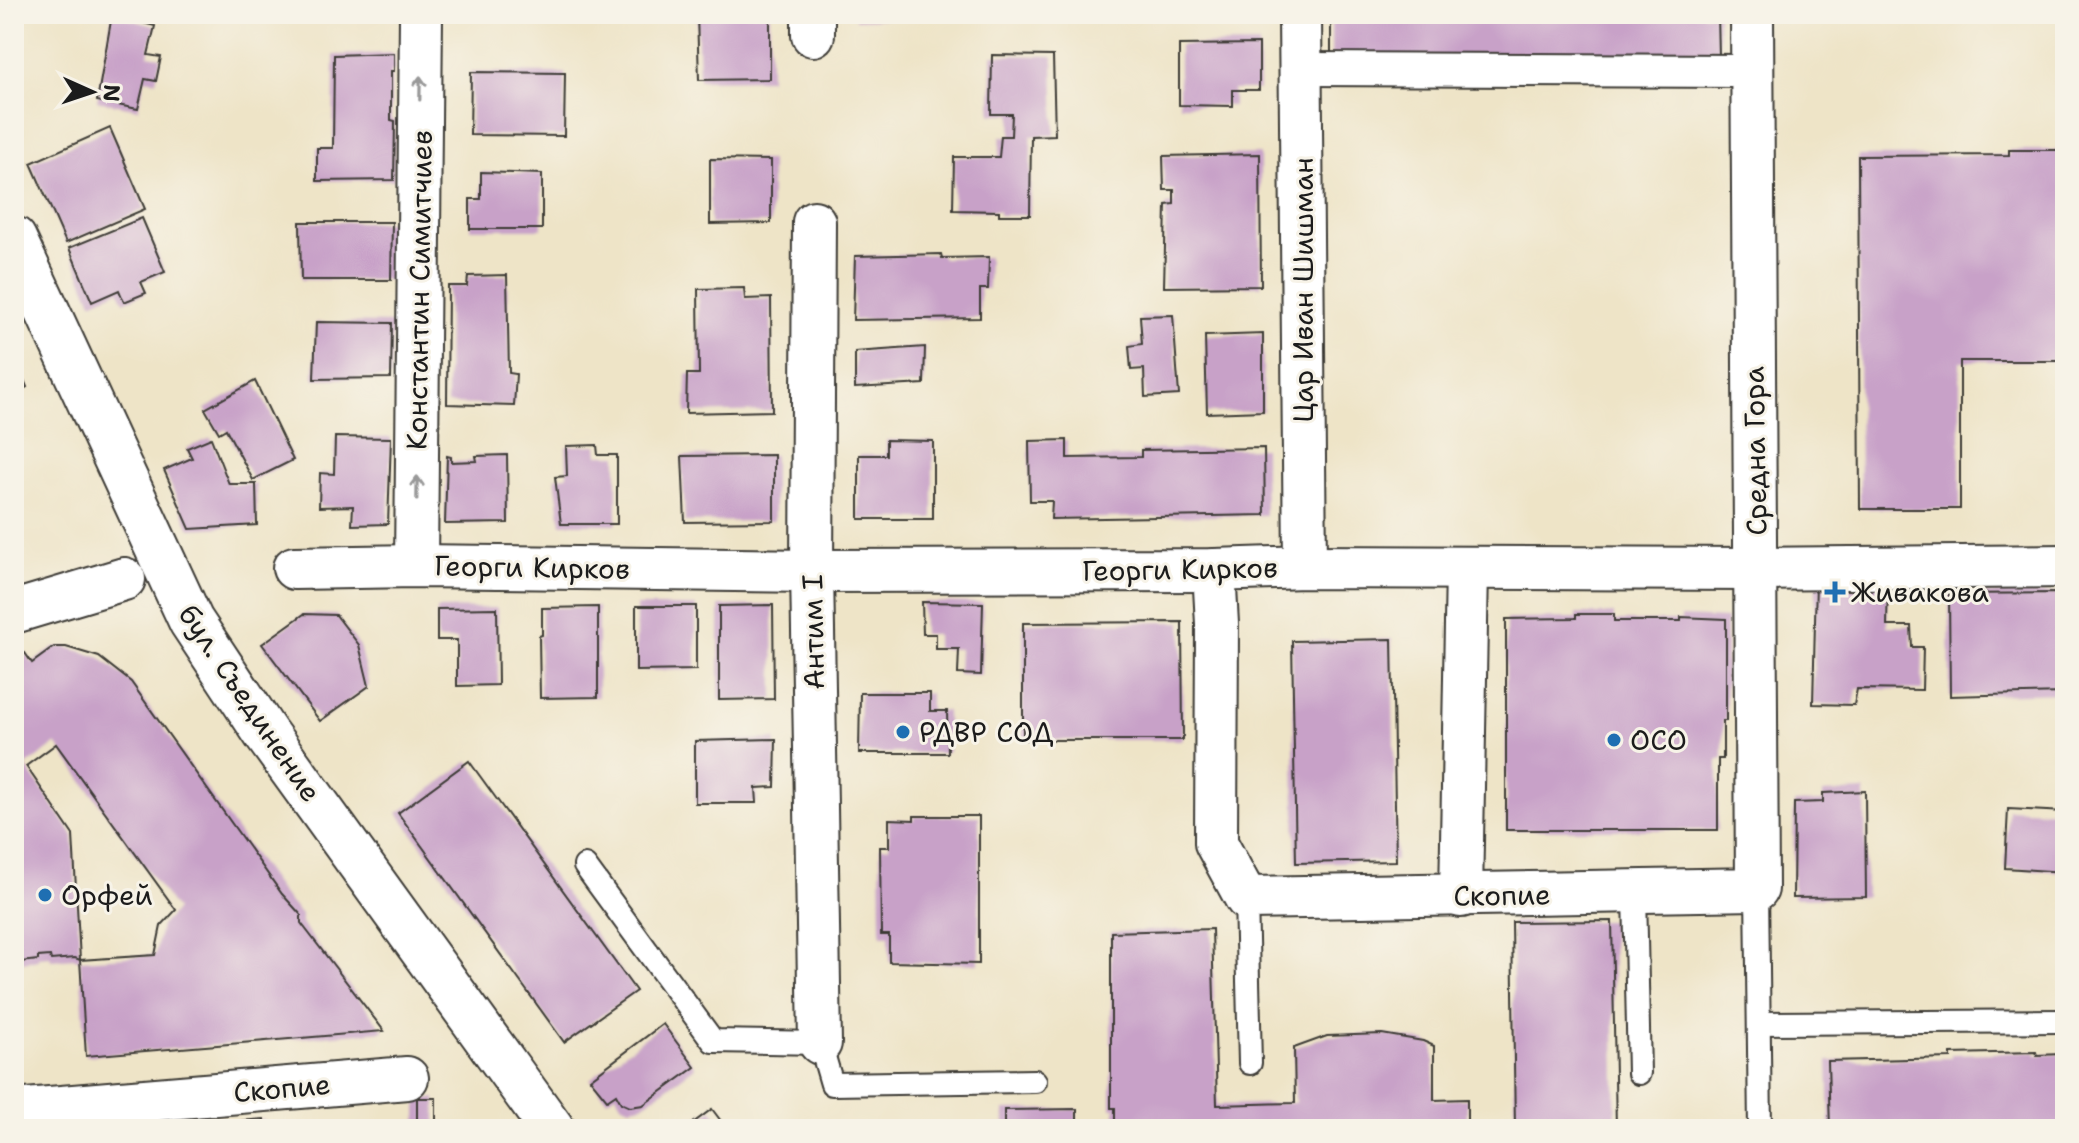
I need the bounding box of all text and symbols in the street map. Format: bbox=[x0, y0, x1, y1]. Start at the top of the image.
north arrow bbox=[52, 52, 132, 132]
one-way arrow bbox=[412, 75, 428, 102]
text: N bbox=[97, 84, 126, 102]
street label: Константин Симитчиев bbox=[397, 130, 441, 450]
street label: Цар Иван Шишман bbox=[1284, 157, 1322, 423]
street label: Средна Гора bbox=[1735, 366, 1775, 536]
one-way arrow bbox=[409, 475, 425, 502]
street label: Георги Кирков bbox=[434, 546, 630, 588]
street label: Георги Кирков bbox=[1082, 548, 1278, 590]
place label: Живакова bbox=[1851, 573, 1989, 611]
street label: Антим I bbox=[793, 574, 833, 690]
marker: Живакова bbox=[1826, 583, 1844, 601]
street label: бул. Съединение bbox=[170, 597, 330, 809]
place label: РДВР СОД bbox=[919, 713, 1053, 751]
place label: ОСО bbox=[1630, 721, 1687, 759]
marker: РДВР СОД bbox=[894, 723, 912, 741]
marker: ОСО bbox=[1605, 731, 1623, 749]
street label: Скопие bbox=[1453, 875, 1551, 915]
place label: Орфей bbox=[61, 876, 153, 914]
marker: Орфей bbox=[36, 886, 54, 904]
street label: Скопие bbox=[232, 1065, 332, 1111]

